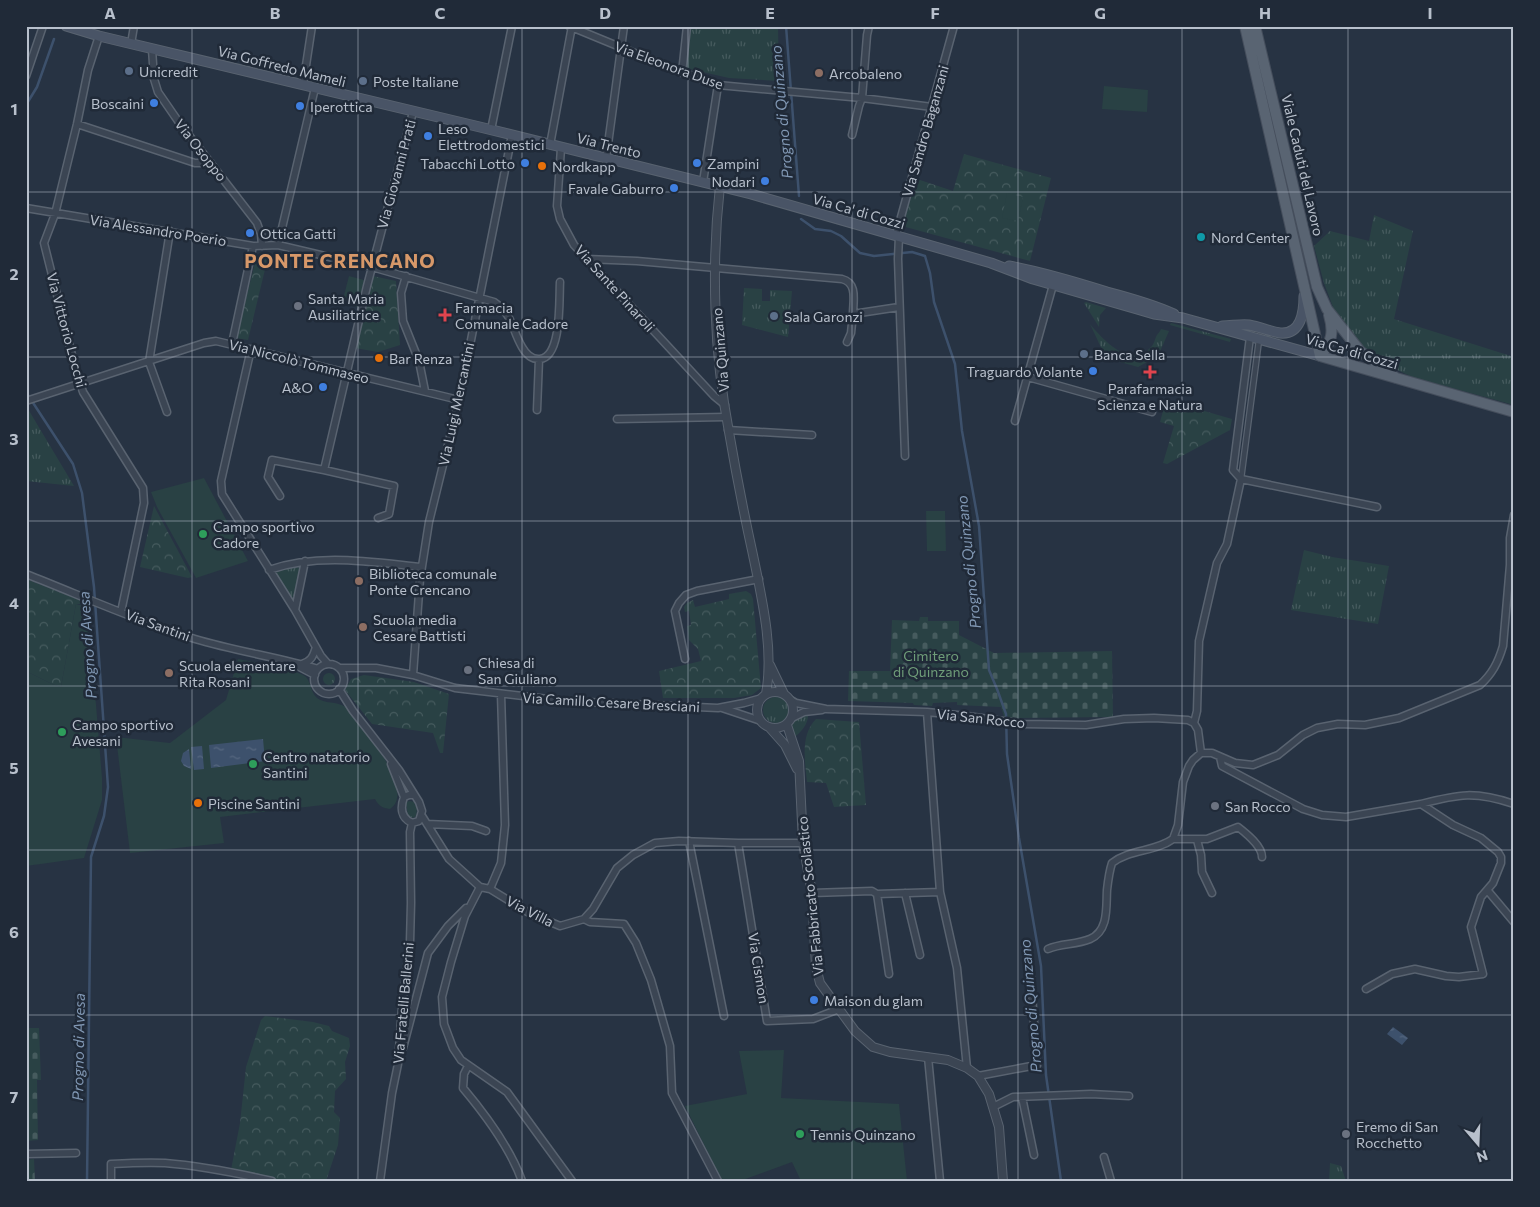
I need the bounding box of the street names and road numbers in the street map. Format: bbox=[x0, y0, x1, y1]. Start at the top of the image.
street label: Via Eleonora Duse bbox=[612, 37, 726, 93]
street label: Via Goffredo Mameli bbox=[216, 42, 348, 90]
street label: Via Sandro Baganzani bbox=[898, 63, 952, 199]
street label: Viale Caduti del Lavoro bbox=[1278, 92, 1328, 238]
street label: Via Osoppo bbox=[171, 115, 231, 185]
street label: Via Giovanni Prati bbox=[373, 117, 419, 231]
street label: Via Trento bbox=[575, 129, 643, 161]
street label: Via Ca' di Cozzi bbox=[811, 190, 907, 232]
street label: Via Alessandro Poerio bbox=[88, 211, 228, 249]
street label: Via Sante Pinaroli bbox=[572, 241, 658, 335]
street label: Via Vittorio Locchi bbox=[43, 271, 91, 389]
street label: Via Quinzano bbox=[708, 307, 732, 393]
street label: Via Ca' di Cozzi bbox=[1304, 330, 1400, 372]
street label: Via Niccolò Tommaseo bbox=[227, 335, 371, 387]
street label: Via Luigi Mercantini bbox=[435, 341, 477, 467]
street label: Via Santini bbox=[123, 605, 193, 645]
street label: Via Camillo Cesare Bresciani bbox=[522, 689, 700, 715]
street label: Via San Rocco bbox=[936, 705, 1026, 731]
street label: Via Fabbricato Scolastico bbox=[793, 815, 827, 977]
street label: Via Villa bbox=[503, 892, 557, 930]
street label: Via Cismon bbox=[745, 931, 773, 1005]
street label: Via Fratelli Ballerini bbox=[389, 942, 417, 1064]

